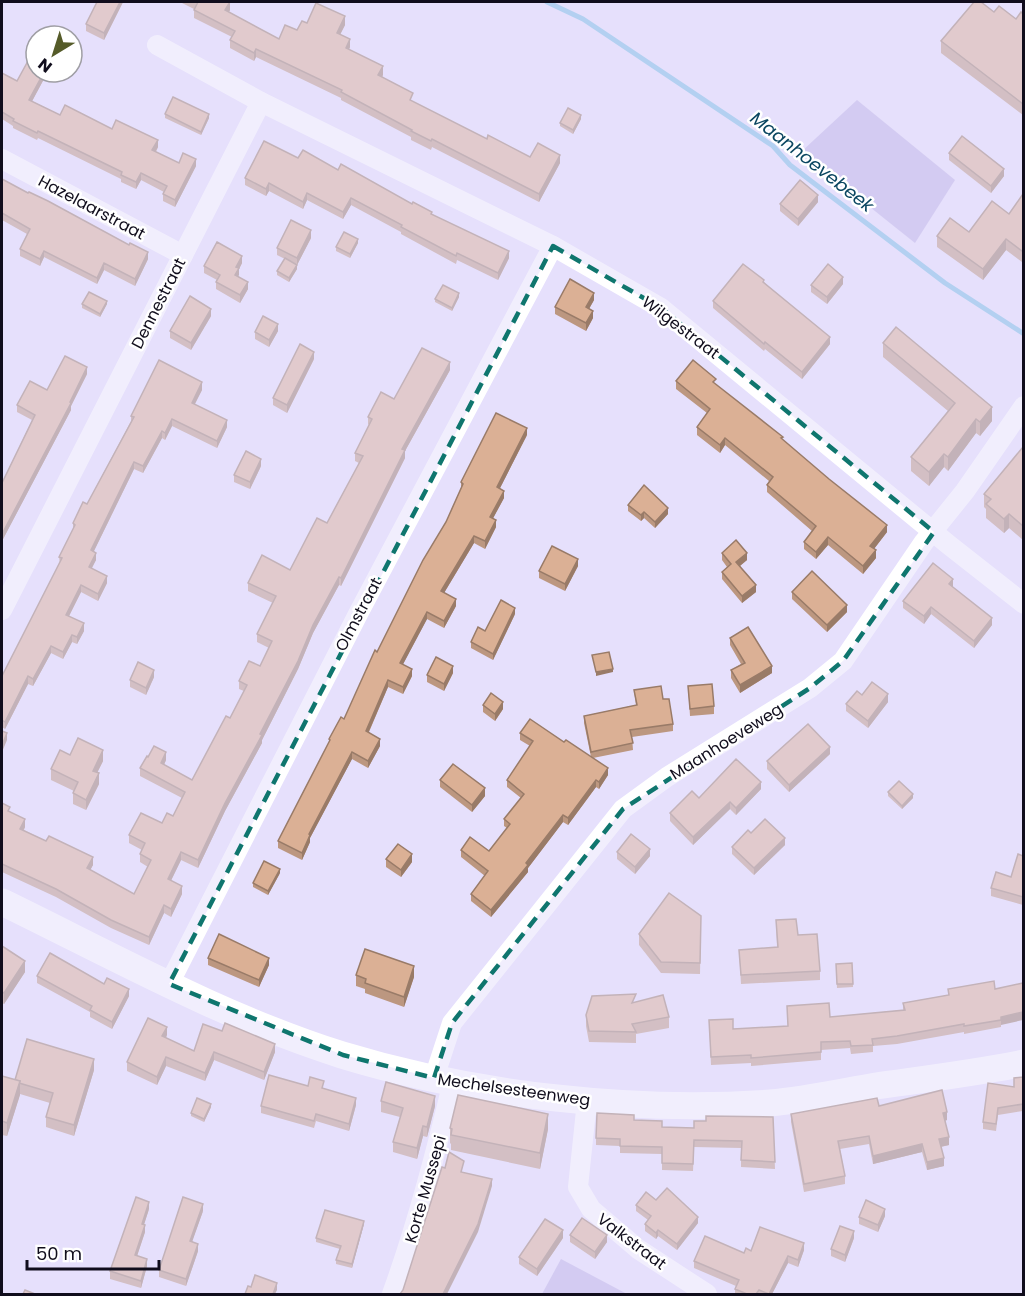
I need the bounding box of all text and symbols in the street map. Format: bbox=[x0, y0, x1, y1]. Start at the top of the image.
north arrow bbox=[24, 24, 84, 84]
text: N bbox=[33, 53, 57, 78]
water label: Maanhoevebeek bbox=[745, 105, 880, 218]
street label: Hazelaarstraat bbox=[34, 170, 150, 245]
street label: Dennestraat bbox=[126, 254, 191, 353]
street label: Wilgestraat bbox=[637, 291, 724, 364]
street label: Olmstraat bbox=[329, 573, 388, 655]
street label: Maanhoeveweg bbox=[666, 698, 787, 785]
street label: Mechelsesteenweg bbox=[436, 1067, 592, 1112]
street label: Korte Mussepi bbox=[399, 1133, 452, 1246]
street label: Valkstraat bbox=[592, 1208, 671, 1275]
scale bar bbox=[27, 1233, 159, 1271]
text: 50 m bbox=[36, 1241, 82, 1266]

